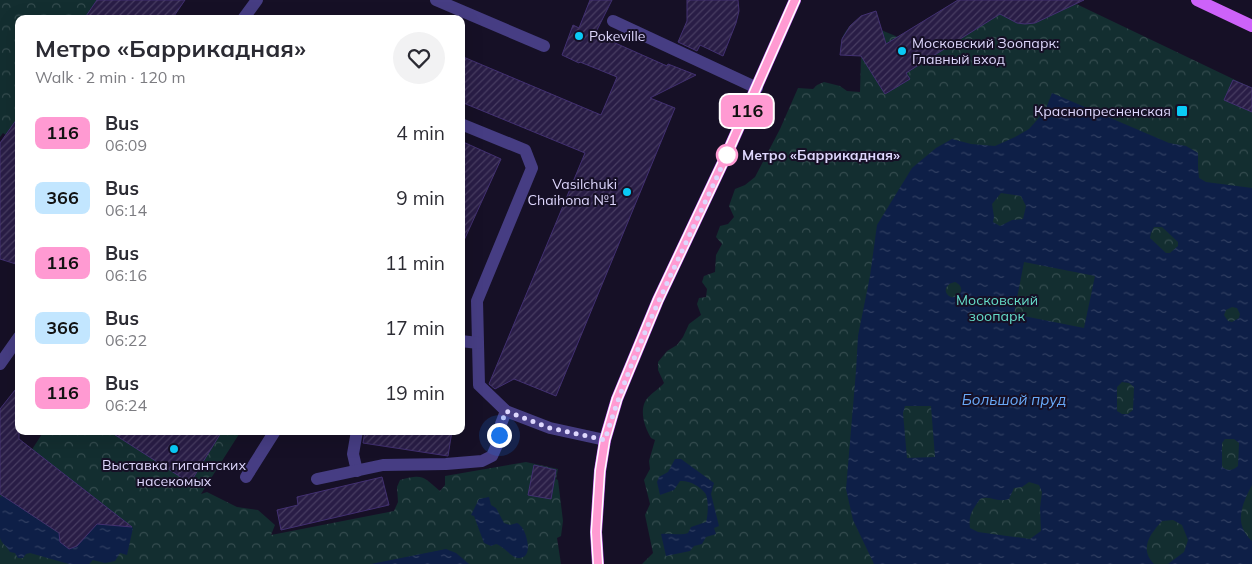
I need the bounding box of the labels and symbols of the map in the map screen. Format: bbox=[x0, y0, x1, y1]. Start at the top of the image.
place label: Pokeville bbox=[589, 27, 645, 45]
marker: Pokeville bbox=[573, 30, 585, 42]
place label: Московский Зоопарк: Главный вход bbox=[912, 34, 1059, 68]
marker: Московский Зоопарк: Главный вход bbox=[896, 45, 908, 57]
line badge: 116 bbox=[718, 95, 776, 127]
place label: Краснопресненская bbox=[1034, 102, 1171, 120]
marker: Краснопресненская bbox=[1175, 104, 1189, 118]
marker: Метро «Баррикадная» bbox=[716, 144, 738, 166]
place label: Метро «Баррикадная» bbox=[742, 146, 900, 164]
place label: Vasilchuki Chaihona №1 bbox=[527, 175, 617, 209]
marker: Vasilchuki Chaihona №1 bbox=[621, 186, 633, 198]
park label: Московский зоопарк bbox=[956, 291, 1038, 325]
water label: Большой пруд bbox=[962, 390, 1066, 409]
your location bbox=[487, 423, 512, 448]
marker: Выставка гигантских насекомых bbox=[168, 443, 180, 455]
place label: Выставка гигантских насекомых bbox=[102, 456, 246, 490]

